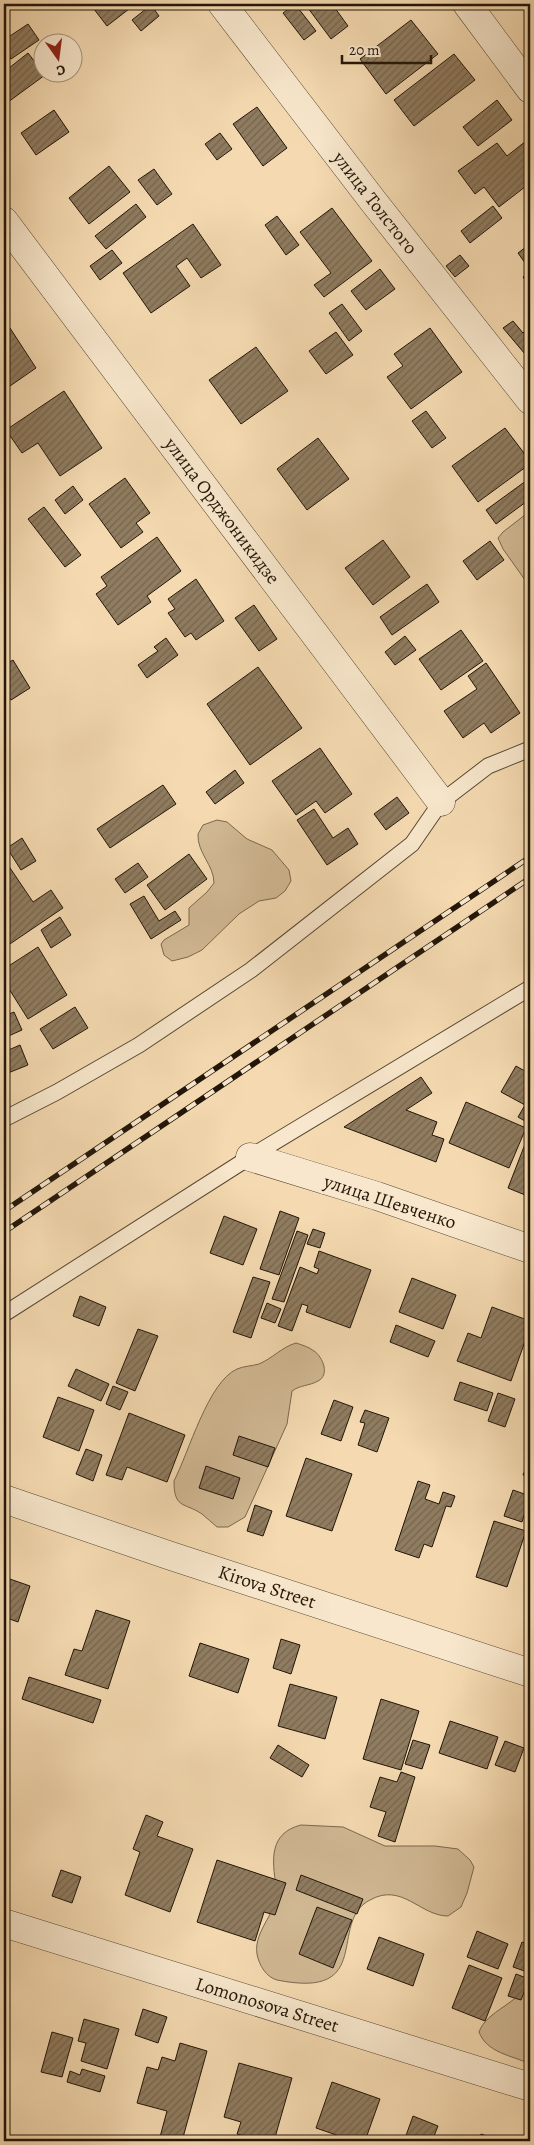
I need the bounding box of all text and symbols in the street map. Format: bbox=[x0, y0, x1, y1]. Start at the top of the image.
north arrow bbox=[32, 32, 82, 82]
scale bar bbox=[342, 32, 430, 64]
text: 20 m bbox=[349, 40, 380, 60]
text: С bbox=[54, 60, 68, 80]
street label: улица Толстого bbox=[326, 145, 424, 260]
street label: улица Орджоникидзе bbox=[158, 431, 286, 590]
street label: улица Шевченко bbox=[320, 1168, 460, 1236]
street label: Kirova Street bbox=[215, 1559, 319, 1615]
street label: Lomonosova Street bbox=[192, 1971, 342, 2039]

